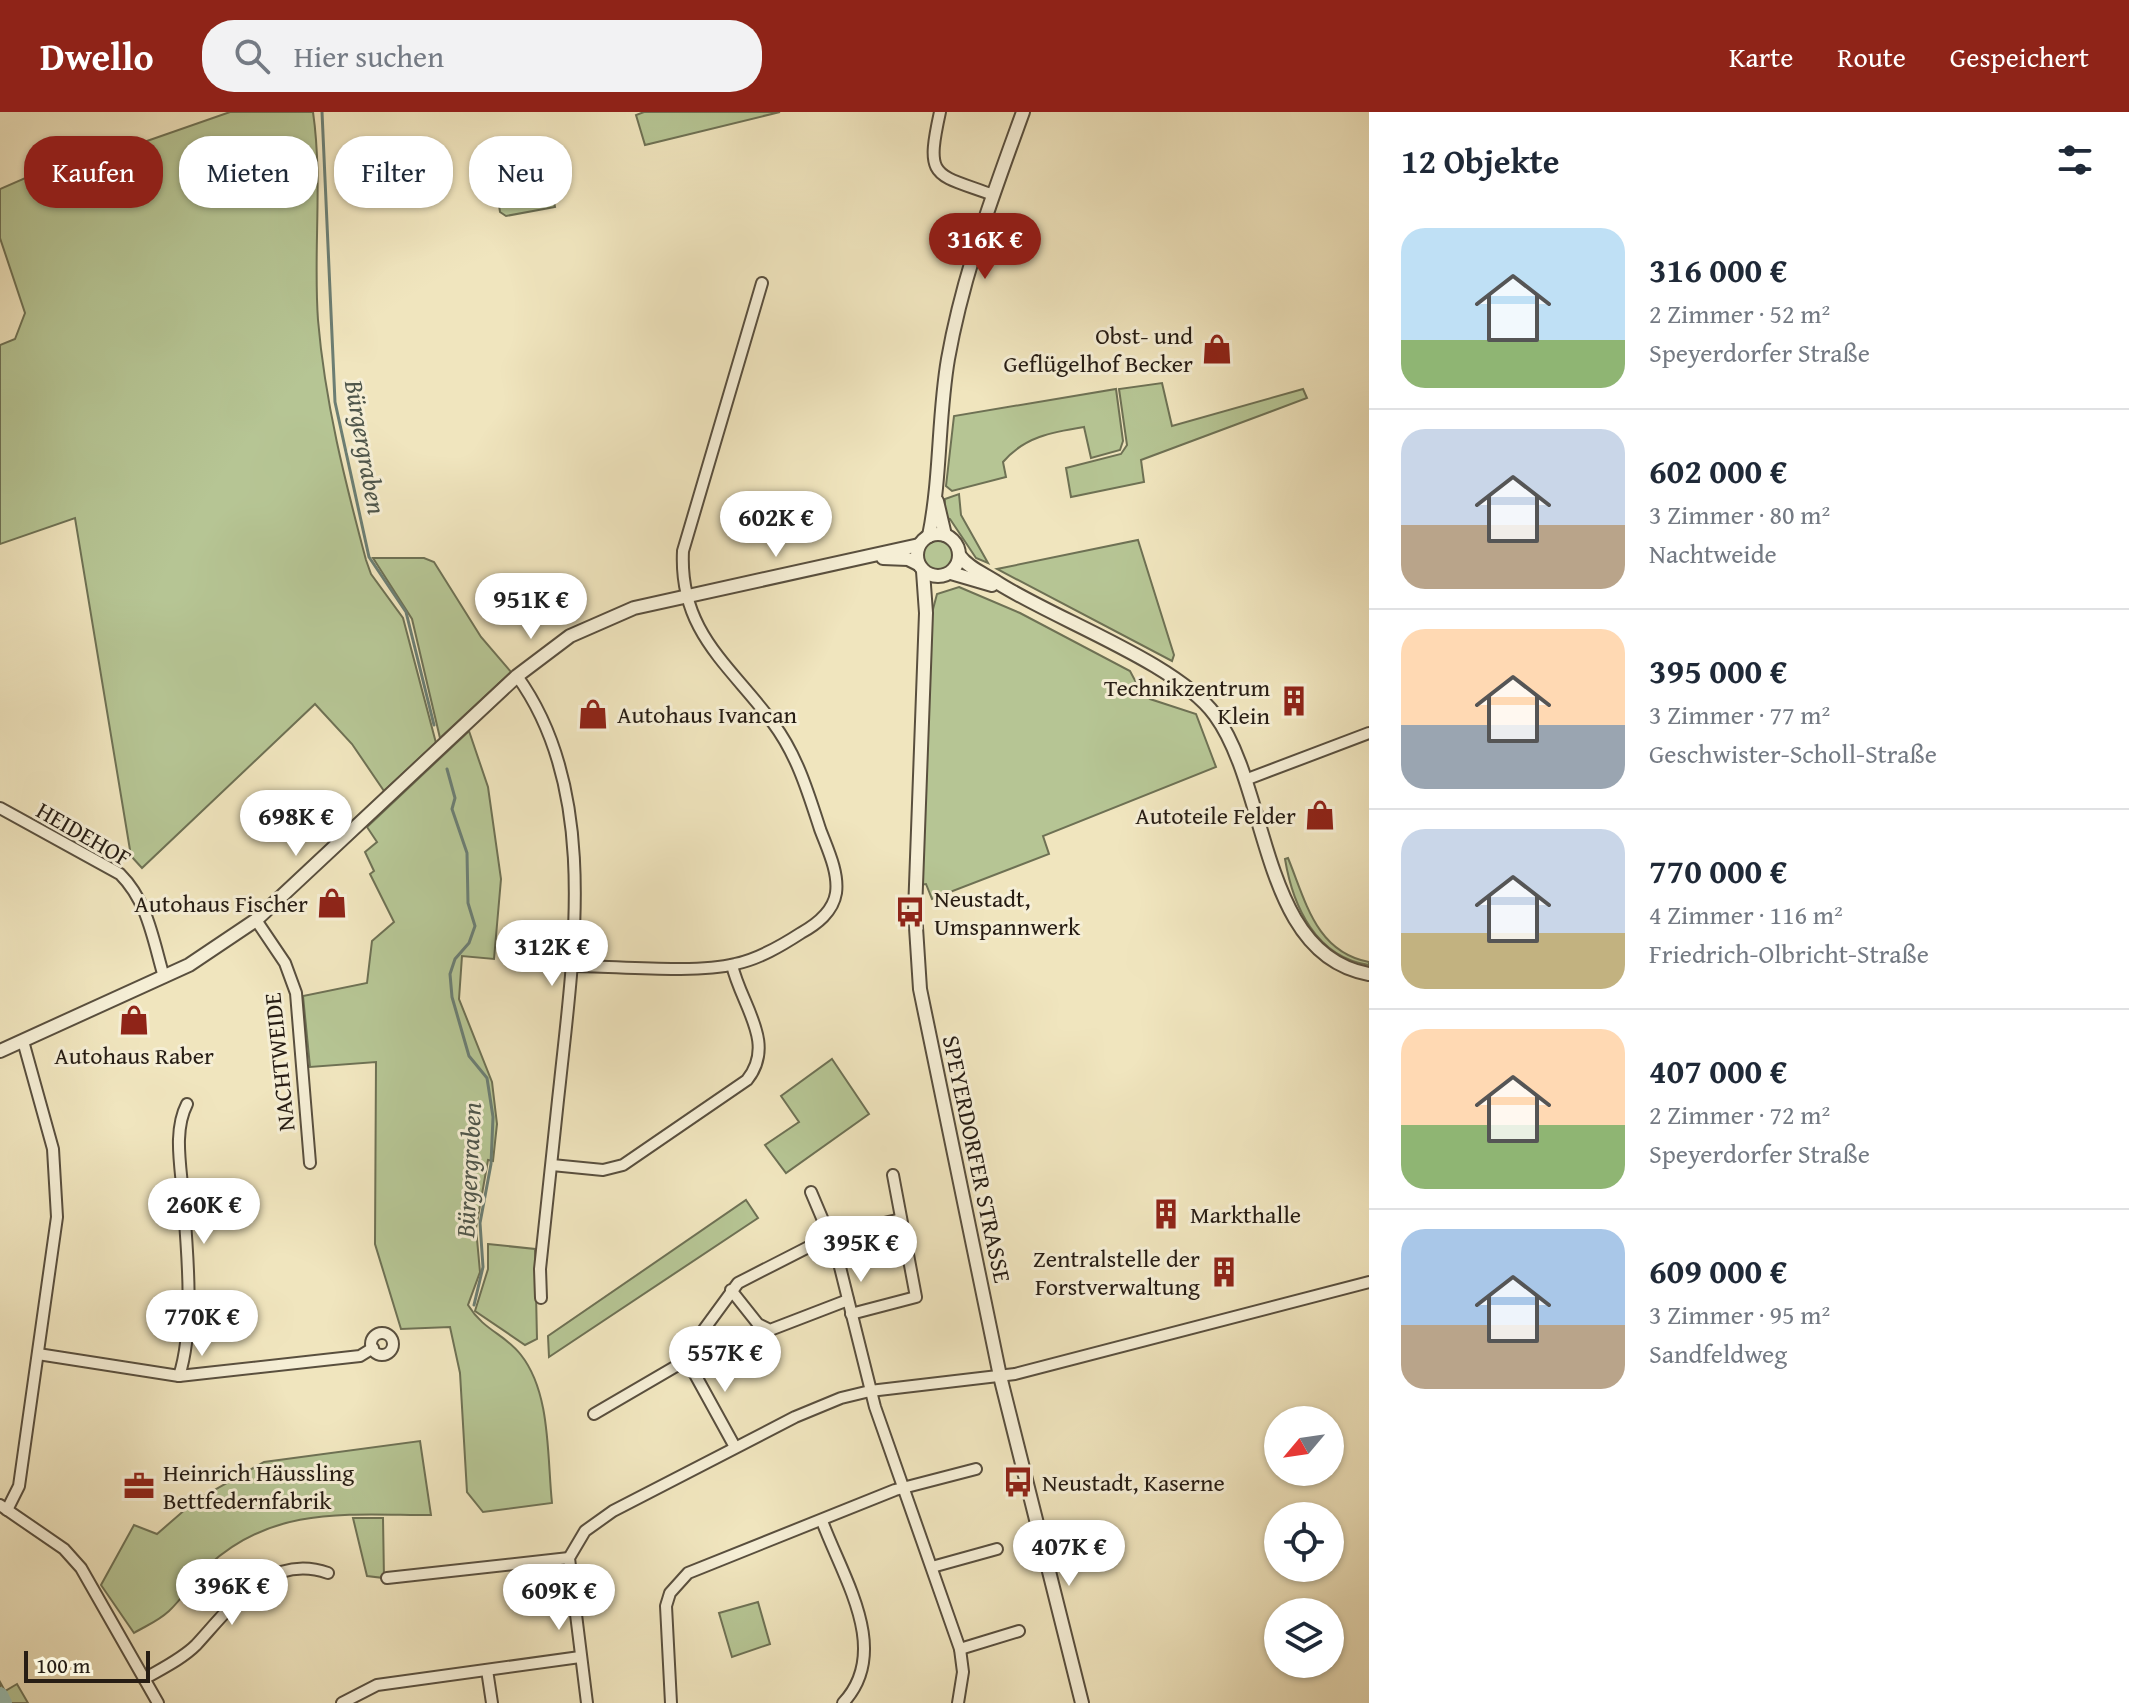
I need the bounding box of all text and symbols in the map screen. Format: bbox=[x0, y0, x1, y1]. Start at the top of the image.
search box bbox=[202, 20, 762, 92]
text: Dwello bbox=[40, 28, 154, 84]
icon: search bbox=[230, 34, 274, 78]
text: Hier suchen bbox=[294, 34, 444, 78]
text: Karte bbox=[1729, 36, 1793, 77]
text: Route bbox=[1837, 36, 1906, 77]
text: Gespeichert bbox=[1950, 36, 2089, 77]
chip: Kaufen bbox=[24, 136, 163, 208]
chip: Mieten bbox=[179, 136, 318, 208]
chip: Filter bbox=[334, 136, 453, 208]
chip: Neu bbox=[469, 136, 572, 208]
text: 12 Objekte bbox=[1401, 136, 1559, 185]
icon: filters bbox=[2053, 138, 2097, 182]
pin: 316K € bbox=[920, 213, 1050, 281]
text: 316K € bbox=[947, 219, 1023, 258]
text: 316 000 € bbox=[1649, 245, 1787, 294]
icon: home bbox=[1465, 260, 1561, 356]
text: 2 Zimmer · 52 m² bbox=[1649, 294, 1830, 333]
place label: Obst- und Geflügelhof Becker bbox=[1004, 318, 1193, 381]
shop icon: Obst- und Geflügelhof Becker bbox=[1200, 332, 1234, 366]
text: Speyerdorfer Straße bbox=[1649, 333, 1870, 372]
water label: Bürgergraben bbox=[335, 376, 397, 517]
text: 602 000 € bbox=[1649, 446, 1787, 495]
icon: home bbox=[1465, 461, 1561, 557]
pin: 602K € bbox=[711, 491, 841, 559]
text: 3 Zimmer · 80 m² bbox=[1649, 495, 1830, 534]
text: 602K € bbox=[738, 497, 814, 536]
text: Nachtweide bbox=[1649, 534, 1777, 573]
pin: 951K € bbox=[466, 573, 596, 641]
text: 951K € bbox=[493, 579, 569, 618]
text: 395 000 € bbox=[1649, 646, 1787, 695]
icon: home bbox=[1465, 661, 1561, 757]
place label: Technikzentrum Klein bbox=[1104, 670, 1271, 733]
building icon: Technikzentrum Klein bbox=[1277, 684, 1311, 718]
text: 3 Zimmer · 77 m² bbox=[1649, 695, 1830, 734]
shop icon: Autohaus Ivancan bbox=[576, 697, 610, 731]
place label: Autohaus Ivancan bbox=[617, 697, 798, 732]
text: Geschwister-Scholl-Straße bbox=[1649, 734, 1937, 773]
pin: 698K € bbox=[231, 790, 361, 858]
street label: HEIDEHOF bbox=[30, 793, 138, 875]
text: 698K € bbox=[258, 796, 334, 835]
place label: Autoteile Felder bbox=[1135, 798, 1296, 833]
shop icon: Autoteile Felder bbox=[1303, 798, 1337, 832]
text: 770 000 € bbox=[1649, 846, 1787, 895]
icon: home bbox=[1465, 861, 1561, 957]
place label: Neustadt, Umspannwerk bbox=[934, 881, 1081, 944]
place label: Autohaus Fischer bbox=[134, 886, 308, 921]
shop icon: Autohaus Fischer bbox=[315, 886, 349, 920]
bus stop icon: Neustadt, Umspannwerk bbox=[893, 895, 927, 929]
text: 4 Zimmer · 116 m² bbox=[1649, 895, 1843, 934]
pin: 312K € bbox=[487, 920, 617, 988]
text: 312K € bbox=[514, 926, 590, 965]
text: Friedrich-Olbricht-Straße bbox=[1649, 934, 1929, 973]
street label: NACHTWEIDE bbox=[254, 991, 304, 1133]
shop icon: Autohaus Raber bbox=[117, 1003, 151, 1037]
street label: SPEYERDORFER STRASSE bbox=[934, 1032, 1020, 1286]
place label: Autohaus Raber bbox=[54, 1038, 214, 1073]
text: 407 000 € bbox=[1649, 1046, 1787, 1095]
icon: home bbox=[1465, 1061, 1561, 1157]
text: 2 Zimmer · 72 m² bbox=[1649, 1095, 1830, 1134]
water label: Bürgergraben bbox=[445, 1101, 491, 1240]
text: Speyerdorfer Straße bbox=[1649, 1134, 1870, 1173]
pin: 260K € bbox=[139, 1178, 269, 1246]
text: 260K € bbox=[166, 1184, 242, 1223]
building icon: Markthalle bbox=[1149, 1197, 1183, 1231]
place label: Markthalle bbox=[1190, 1197, 1301, 1232]
pin: 395K € bbox=[796, 1216, 926, 1284]
text: 395K € bbox=[823, 1222, 899, 1261]
place label: Zentralstelle der Forstverwaltung bbox=[1033, 1241, 1200, 1304]
text: 609 000 € bbox=[1649, 1246, 1787, 1295]
building icon: Zentralstelle der Forstverwaltung bbox=[1207, 1255, 1241, 1289]
icon: home bbox=[1465, 1261, 1561, 1357]
pin: 770K € bbox=[137, 1290, 267, 1358]
text: 3 Zimmer · 95 m² bbox=[1649, 1295, 1830, 1334]
text: 770K € bbox=[164, 1296, 240, 1335]
pin: 557K € bbox=[660, 1326, 790, 1394]
text: 557K € bbox=[687, 1332, 763, 1371]
text: Sandfeldweg bbox=[1649, 1334, 1787, 1373]
north arrow bbox=[1264, 1406, 1344, 1486]
map controls bbox=[1264, 1406, 1344, 1678]
place label: Heinrich Häussling Bettfedernfabrik bbox=[163, 1455, 354, 1518]
bus stop icon: Neustadt, Kaserne bbox=[1001, 1465, 1035, 1499]
place label: Neustadt, Kaserne bbox=[1042, 1465, 1225, 1500]
office icon: Heinrich Häussling Bettfedernfabrik bbox=[122, 1469, 156, 1503]
button: locate bbox=[1264, 1502, 1344, 1582]
pin: 407K € bbox=[1004, 1520, 1134, 1588]
text: 407K € bbox=[1031, 1526, 1107, 1565]
pin: 396K € bbox=[167, 1559, 297, 1627]
pin: 609K € bbox=[494, 1564, 624, 1632]
text: 396K € bbox=[194, 1565, 270, 1604]
text: 609K € bbox=[521, 1570, 597, 1609]
button: layers bbox=[1264, 1598, 1344, 1678]
scale bar bbox=[24, 1647, 150, 1683]
text: 100 m bbox=[36, 1649, 91, 1681]

